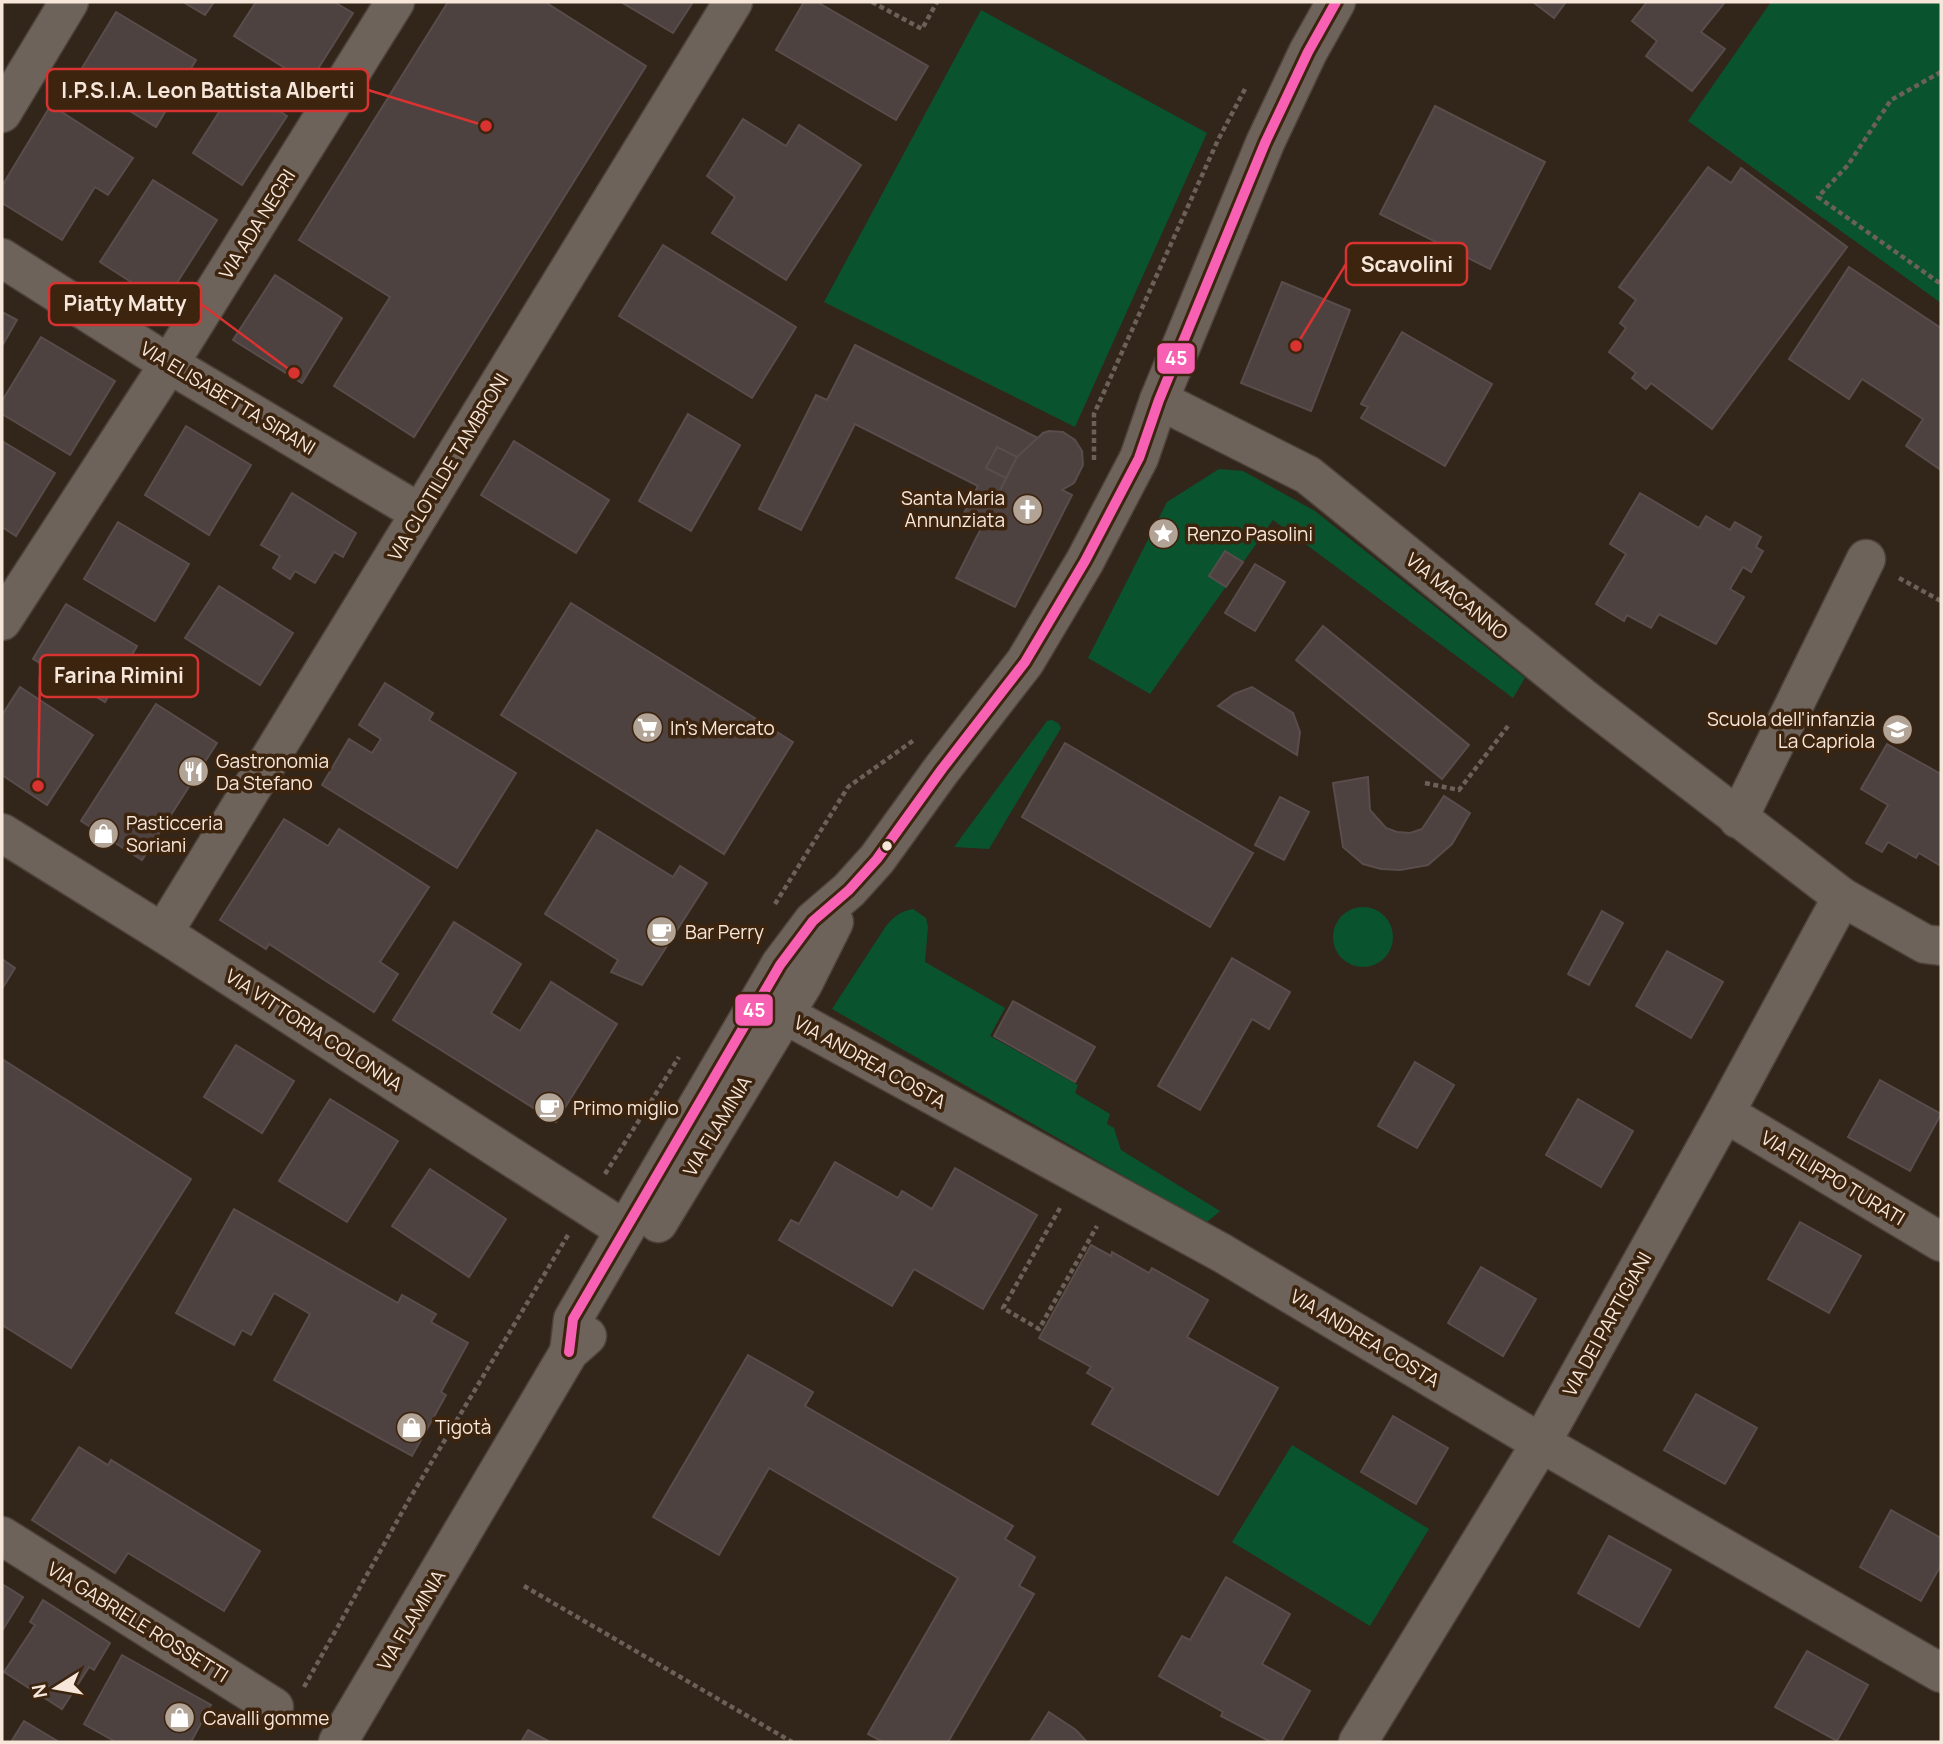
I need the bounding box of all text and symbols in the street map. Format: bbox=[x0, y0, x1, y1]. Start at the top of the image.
callout: I.P.S.I.A. Leon Battista Alberti bbox=[47, 69, 368, 111]
text: I.P.S.I.A. Leon Battista Alberti bbox=[61, 76, 355, 104]
street label: VIA ADA NEGRI bbox=[213, 164, 301, 284]
callout: Scavolini bbox=[1346, 243, 1467, 285]
text: Scavolini bbox=[1361, 250, 1453, 278]
callout: Piatty Matty bbox=[49, 283, 201, 325]
text: Piatty Matty bbox=[63, 289, 187, 317]
street label: VIA ELISABETTA SIRANI bbox=[136, 335, 320, 461]
line badge: 45 bbox=[1156, 342, 1196, 375]
text: 45 bbox=[1165, 345, 1187, 371]
street label: VIA CLOTILDE TAMBRONI bbox=[382, 368, 514, 566]
place label: Santa Maria Annunziata bbox=[901, 485, 1005, 533]
church icon: Santa Maria Annunziata bbox=[1011, 492, 1045, 526]
place icon: Renzo Pasolini bbox=[1147, 517, 1181, 551]
place label: Renzo Pasolini bbox=[1187, 521, 1313, 547]
street label: VIA MACANNO bbox=[1400, 547, 1514, 645]
callout: Farina Rimini bbox=[40, 655, 198, 697]
text: Farina Rimini bbox=[54, 661, 184, 689]
place label: Scuola dell'infanzia La Capriola bbox=[1707, 706, 1875, 754]
supermarket icon: In's Mercato bbox=[630, 711, 664, 745]
school or university icon: Scuola dell'infanzia La Capriola bbox=[1881, 713, 1915, 747]
place label: In's Mercato bbox=[670, 715, 775, 741]
place label: Gastronomia Da Stefano bbox=[216, 748, 329, 796]
restaurant icon: Gastronomia Da Stefano bbox=[176, 755, 210, 789]
place label: Pasticceria Soriani bbox=[126, 810, 223, 858]
shop icon: Pasticceria Soriani bbox=[86, 817, 120, 851]
unlabelled marker bbox=[880, 839, 894, 853]
cafe icon: Bar Perry bbox=[645, 915, 679, 949]
place label: Bar Perry bbox=[685, 919, 764, 945]
street label: VIA VITTORIA COLONNA bbox=[221, 963, 407, 1097]
line badge: 45 bbox=[734, 993, 774, 1027]
text: 45 bbox=[743, 997, 765, 1023]
street label: VIA ANDREA COSTA bbox=[789, 1009, 951, 1115]
street label: VIA FLAMINIA bbox=[677, 1071, 757, 1181]
cafe icon: Primo miglio bbox=[533, 1091, 567, 1125]
place label: Primo miglio bbox=[573, 1095, 679, 1121]
street label: VIA FILIPPO TURATI bbox=[1756, 1125, 1910, 1231]
street label: VIA DEI PARTIGIANI bbox=[1557, 1247, 1657, 1401]
street label: VIA ANDREA COSTA bbox=[1285, 1283, 1445, 1393]
shop icon: Tigotà bbox=[395, 1410, 429, 1444]
place label: Tigotà bbox=[435, 1414, 491, 1440]
street label: VIA GABRIELE ROSSETTI bbox=[43, 1556, 233, 1688]
street label: VIA FLAMINIA bbox=[371, 1565, 451, 1675]
north arrow bbox=[21, 1653, 91, 1723]
text: N bbox=[25, 1682, 53, 1700]
shop icon: Cavalli gomme bbox=[163, 1701, 197, 1735]
place label: Cavalli gomme bbox=[203, 1705, 329, 1731]

